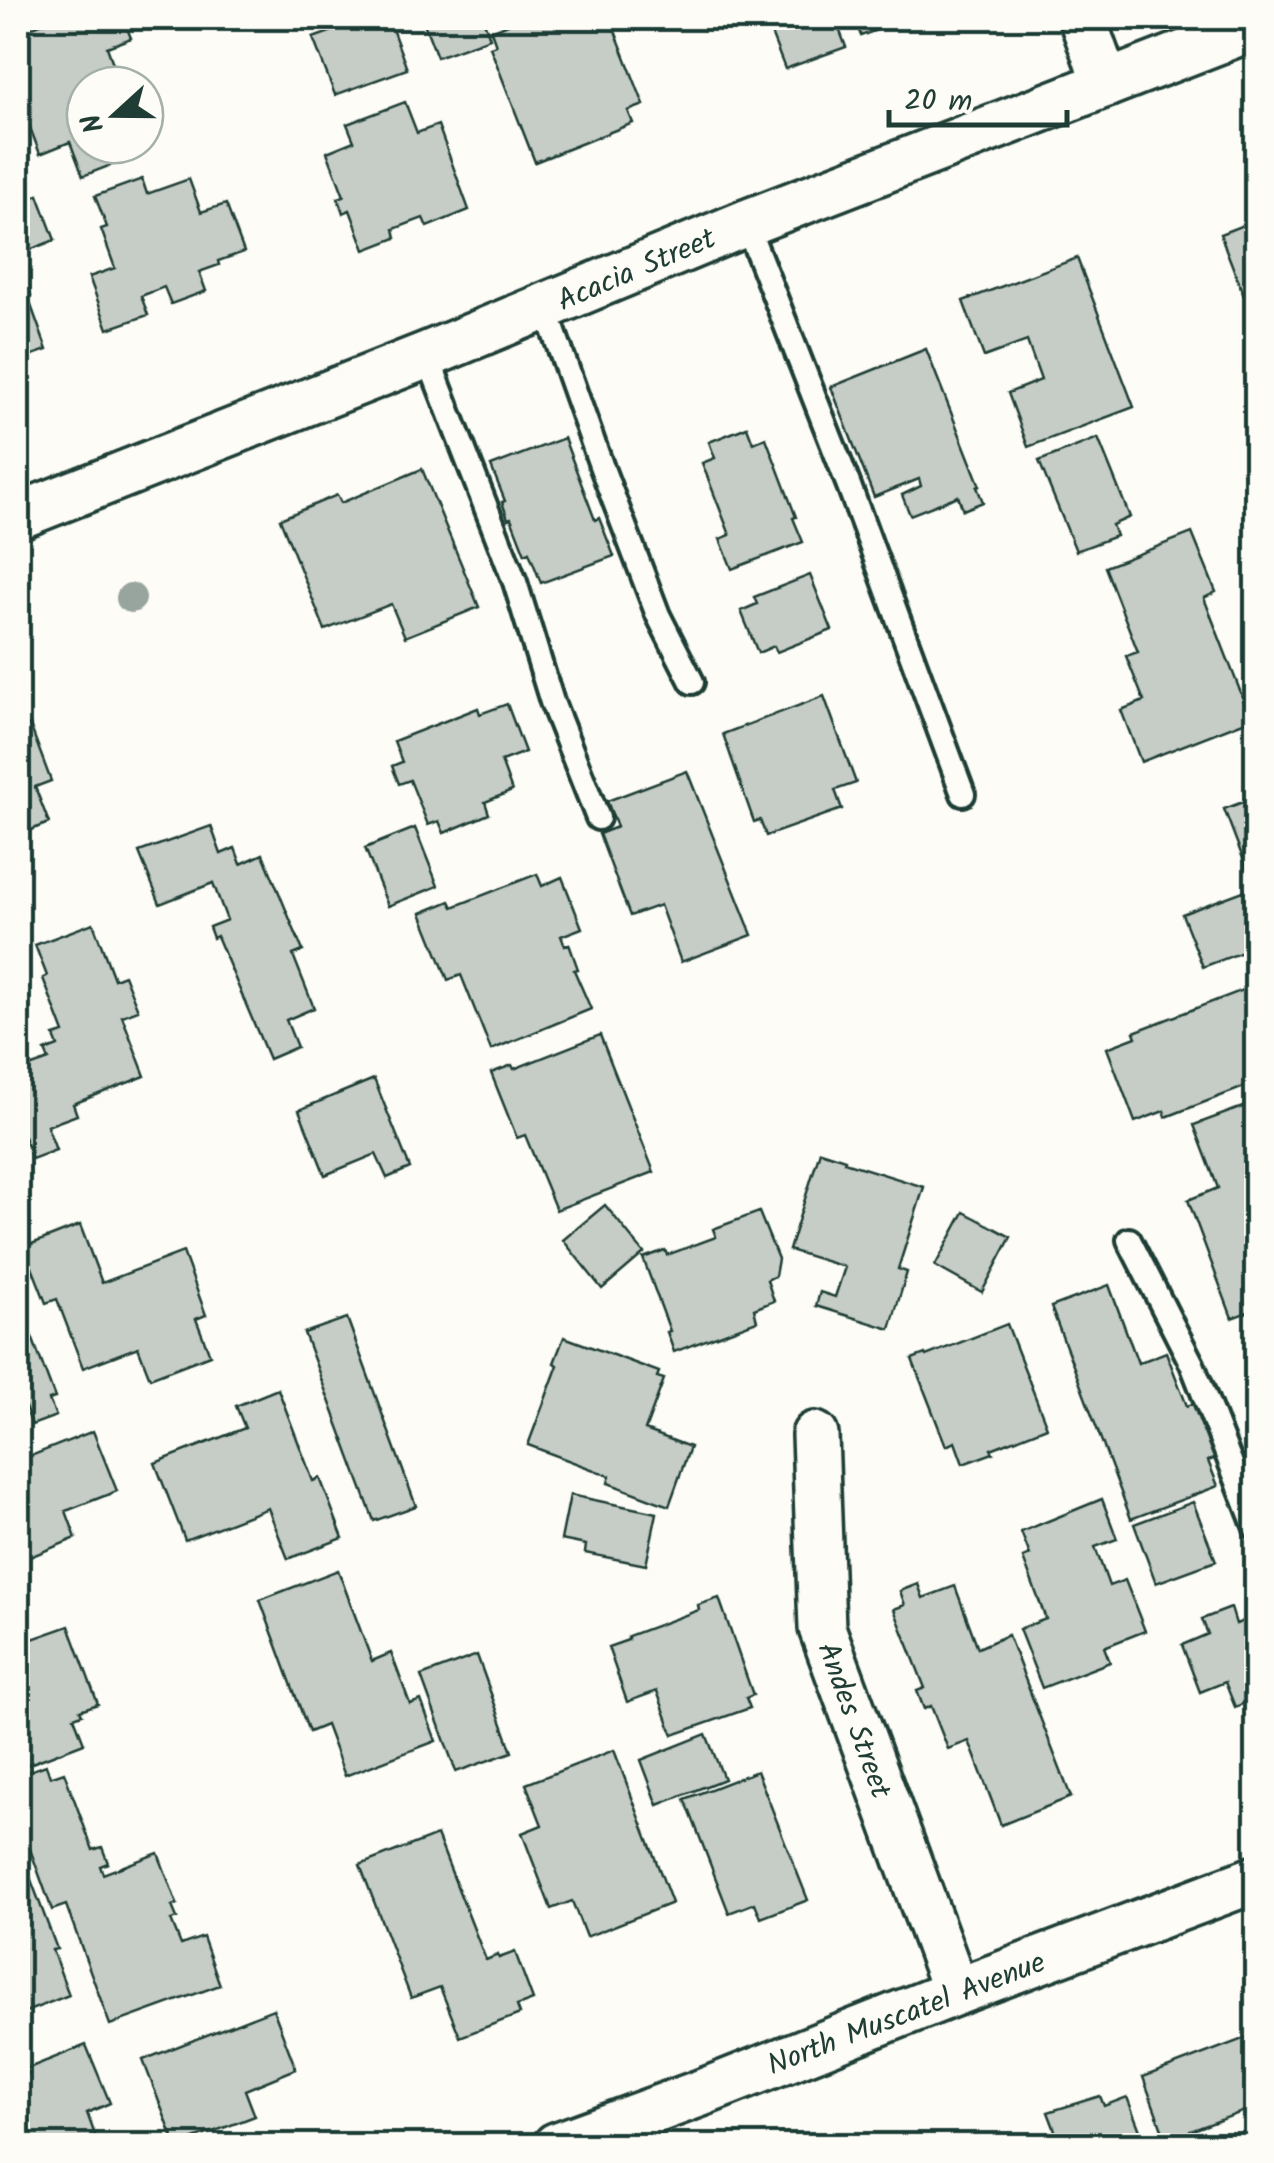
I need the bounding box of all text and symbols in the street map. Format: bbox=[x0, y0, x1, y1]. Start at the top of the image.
north arrow bbox=[65, 65, 165, 165]
scale bar bbox=[889, 65, 1066, 127]
text: 20 m bbox=[904, 78, 972, 126]
text: N bbox=[70, 106, 118, 139]
street label: Acacia Street bbox=[550, 216, 724, 326]
street label: Andes Street bbox=[803, 1636, 904, 1806]
street label: North Muscatel Avenue bbox=[761, 1940, 1053, 2090]

